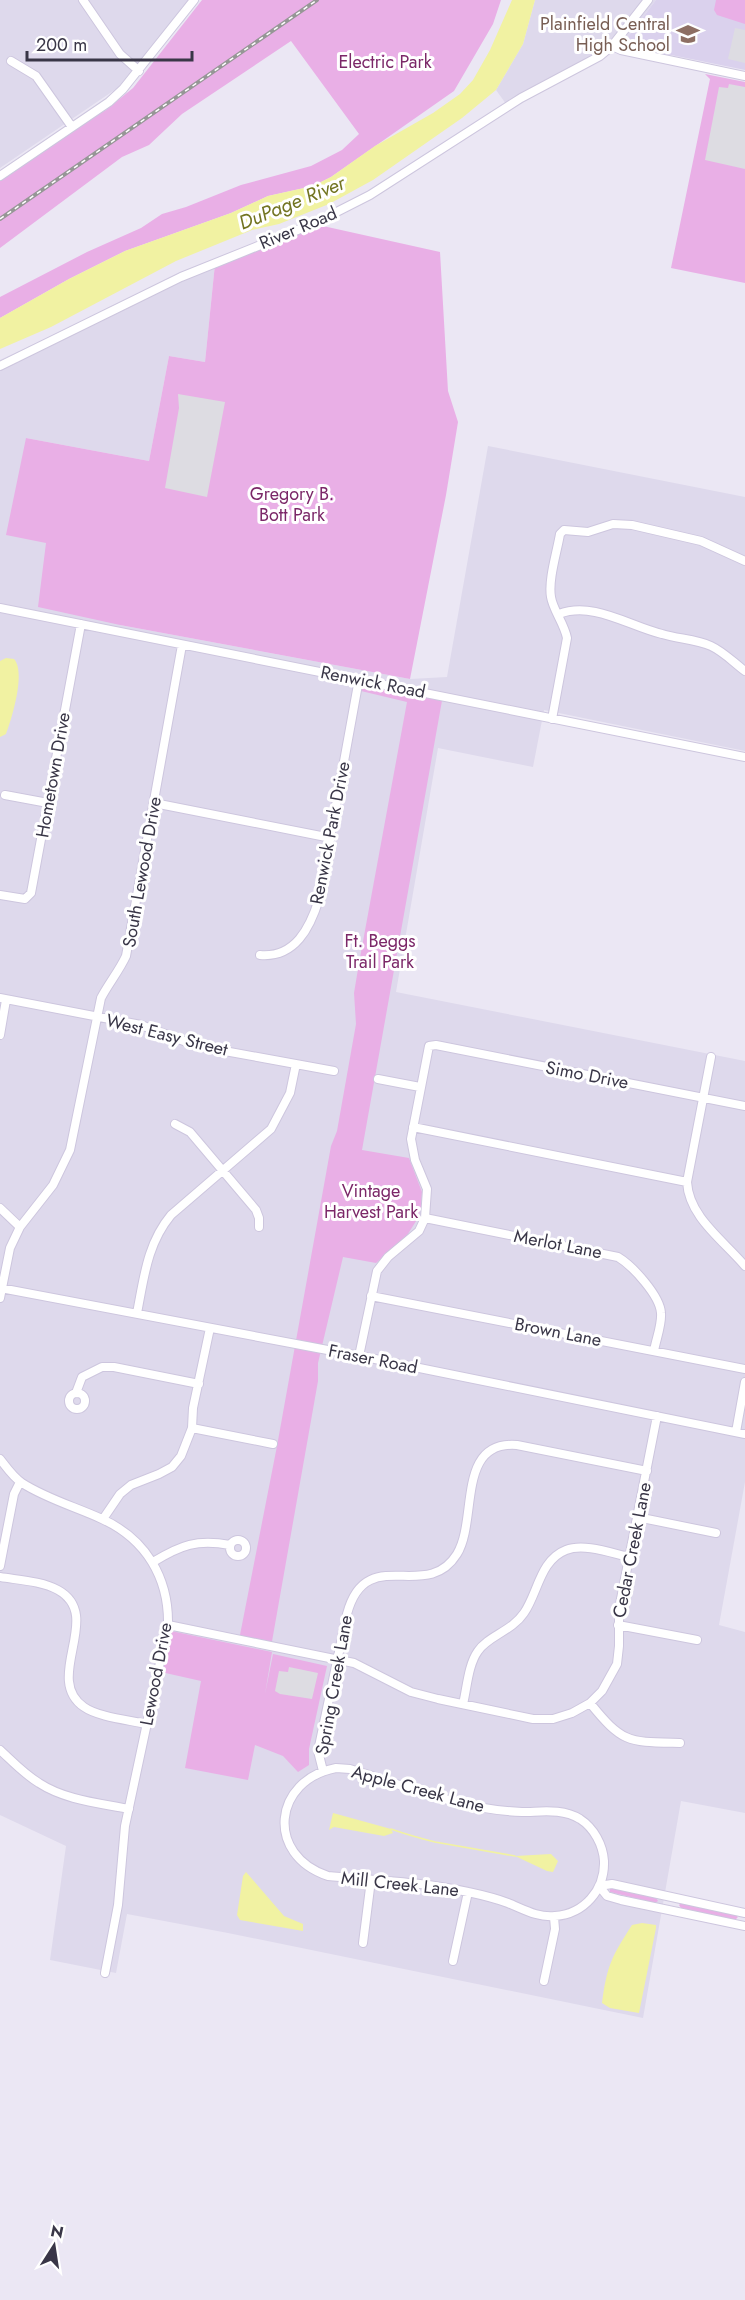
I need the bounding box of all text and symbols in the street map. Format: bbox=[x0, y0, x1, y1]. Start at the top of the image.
place label: Plainfield Central High School bbox=[540, 11, 670, 58]
school or university icon: Plainfield Central High School bbox=[675, 21, 701, 47]
scale bar bbox=[27, 24, 192, 62]
text: 200 m bbox=[36, 32, 87, 58]
park label: Electric Park bbox=[338, 49, 432, 75]
water label: DuPage River bbox=[234, 168, 351, 237]
street label: River Road bbox=[255, 200, 341, 256]
park label: Gregory B. Bott Park bbox=[250, 481, 334, 528]
street label: Renwick Road bbox=[318, 659, 428, 705]
street label: Hometown Drive bbox=[29, 710, 77, 840]
street label: Renwick Park Drive bbox=[303, 759, 357, 907]
street label: South Lewood Drive bbox=[116, 795, 168, 949]
park label: Ft. Beggs Trail Park bbox=[344, 928, 416, 975]
street label: West Easy Street bbox=[103, 1007, 231, 1063]
street label: Simo Drive bbox=[543, 1054, 631, 1096]
park label: Vintage Harvest Park bbox=[324, 1178, 418, 1225]
street label: Merlot Lane bbox=[512, 1223, 604, 1265]
street label: Brown Lane bbox=[512, 1311, 604, 1353]
street label: Fraser Road bbox=[326, 1338, 420, 1380]
street label: Cedar Creek Lane bbox=[606, 1480, 658, 1620]
street label: Spring Creek Lane bbox=[309, 1613, 359, 1757]
street label: Lewood Drive bbox=[133, 1620, 179, 1728]
street label: Apple Creek Lane bbox=[349, 1759, 487, 1819]
street label: Mill Creek Lane bbox=[340, 1865, 460, 1903]
north arrow bbox=[24, 2216, 84, 2276]
text: N bbox=[48, 2219, 66, 2244]

